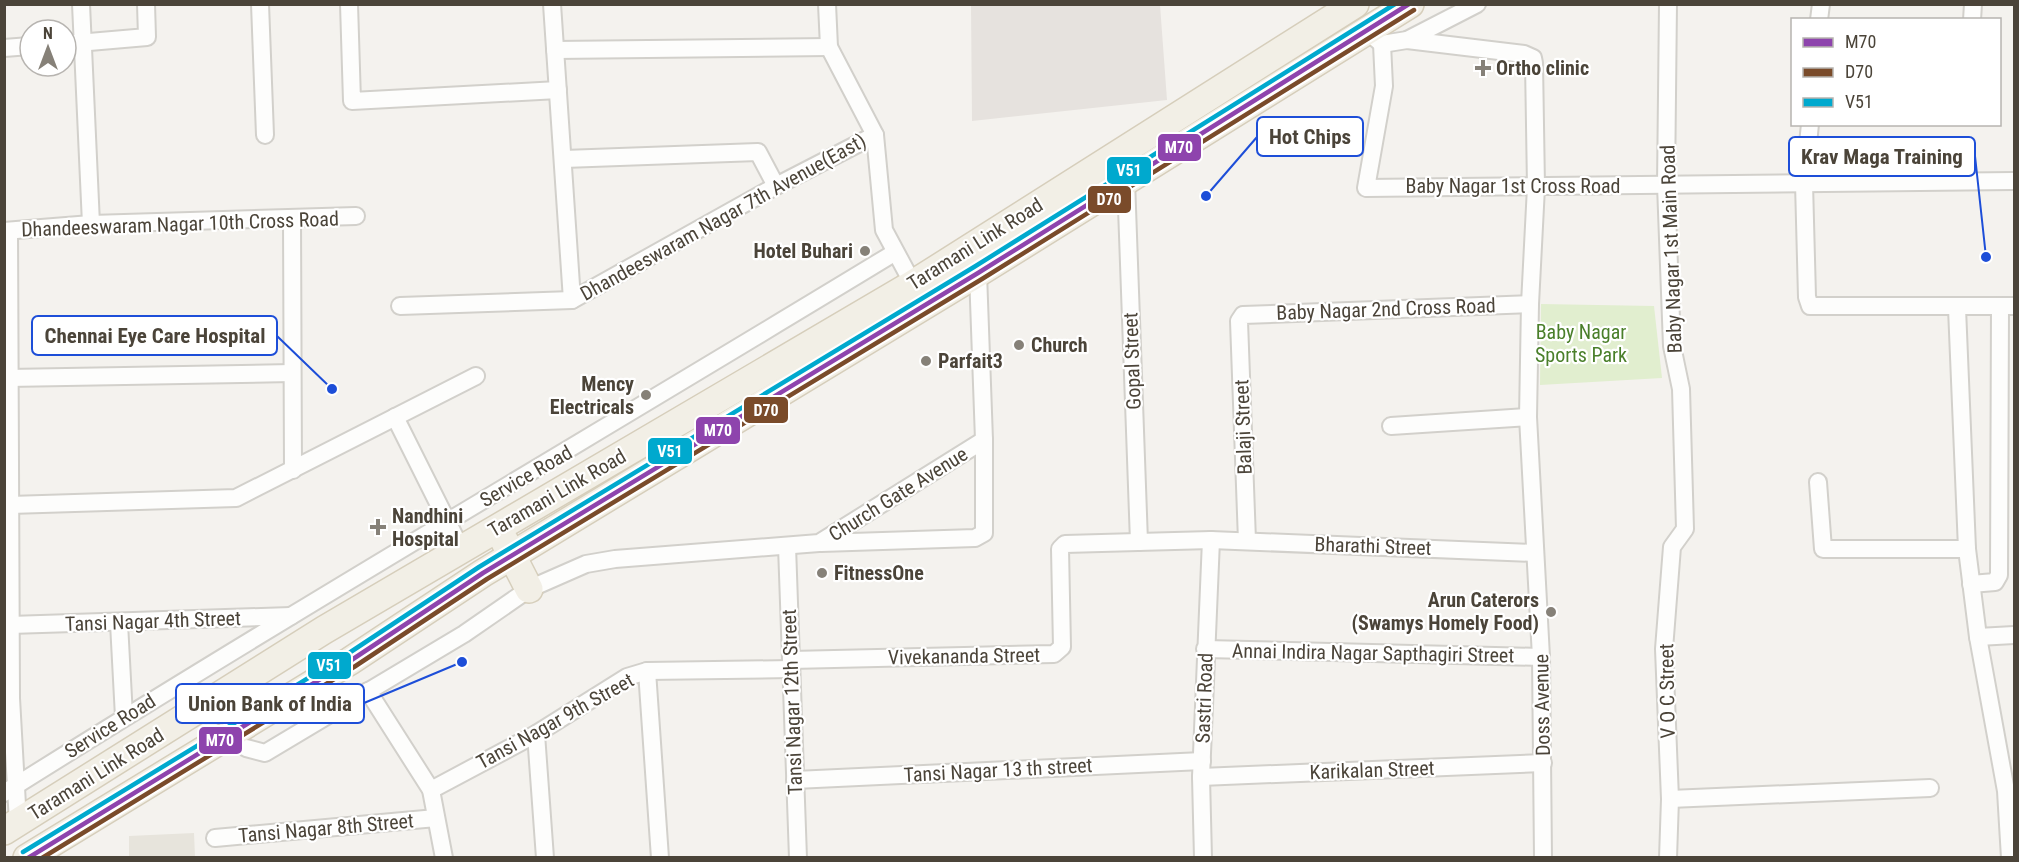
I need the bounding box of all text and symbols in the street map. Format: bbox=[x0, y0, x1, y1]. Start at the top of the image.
north arrow bbox=[18, 18, 78, 78]
legend bbox=[1791, 18, 2001, 126]
text: N bbox=[43, 24, 53, 43]
text: M70 bbox=[1845, 31, 1876, 52]
place label: Ortho clinic bbox=[1496, 56, 1589, 80]
marker: Ortho clinic bbox=[1474, 59, 1492, 77]
text: D70 bbox=[1845, 61, 1873, 82]
text: V51 bbox=[1845, 91, 1873, 112]
callout: Hot Chips bbox=[1257, 117, 1363, 156]
text: Hot Chips bbox=[1269, 125, 1351, 149]
street label: Dhandeeswaram Nagar 7th Avenue(East) bbox=[576, 128, 870, 306]
line badge: M70 bbox=[1157, 133, 1202, 162]
callout: Krav Maga Training bbox=[1789, 137, 1975, 176]
text: M70 bbox=[1165, 138, 1193, 157]
street label: Baby Nagar 1st Main Road bbox=[1655, 144, 1687, 354]
text: Krav Maga Training bbox=[1801, 145, 1963, 169]
line badge: V51 bbox=[1106, 156, 1152, 185]
text: V51 bbox=[1116, 161, 1142, 180]
street label: Baby Nagar 1st Cross Road bbox=[1405, 174, 1621, 198]
line badge: D70 bbox=[1087, 185, 1132, 214]
text: D70 bbox=[1096, 190, 1122, 209]
street label: Taramani Link Road bbox=[903, 193, 1047, 295]
street label: Dhandeeswaram Nagar 10th Cross Road bbox=[21, 206, 339, 242]
place label: Hotel Buhari bbox=[753, 239, 853, 263]
marker: Hotel Buhari bbox=[858, 244, 872, 258]
street label: Baby Nagar 2nd Cross Road bbox=[1276, 293, 1496, 325]
street label: Gopal Street bbox=[1118, 312, 1146, 410]
callout: Chennai Eye Care Hospital bbox=[32, 316, 277, 355]
park label: Baby Nagar Sports Park bbox=[1535, 320, 1627, 367]
text: Chennai Eye Care Hospital bbox=[45, 324, 265, 348]
place label: Church bbox=[1031, 333, 1088, 357]
marker: Church bbox=[1012, 338, 1026, 352]
place label: Parfait3 bbox=[938, 349, 1003, 373]
marker: Parfait3 bbox=[919, 354, 933, 368]
place label: Mency Electricals bbox=[550, 372, 634, 419]
street label: Balaji Street bbox=[1229, 379, 1257, 475]
marker: Mency Electricals bbox=[639, 388, 653, 402]
line badge: D70 bbox=[743, 396, 789, 424]
text: D70 bbox=[753, 401, 779, 420]
line badge: M70 bbox=[695, 416, 741, 445]
text: M70 bbox=[704, 421, 732, 440]
line badge: V51 bbox=[647, 437, 693, 465]
street label: Service Road bbox=[476, 440, 576, 512]
text: V51 bbox=[657, 442, 683, 461]
street label: Church Gate Avenue bbox=[824, 442, 972, 546]
street label: Taramani Link Road bbox=[484, 444, 630, 542]
place label: Nandhini Hospital bbox=[392, 504, 463, 551]
marker: Nandhini Hospital bbox=[369, 518, 387, 536]
street label: Bharathi Street bbox=[1314, 532, 1432, 560]
place label: FitnessOne bbox=[834, 561, 924, 585]
marker: FitnessOne bbox=[815, 566, 829, 580]
place label: Arun Caterors (Swamys Homely Food) bbox=[1351, 588, 1539, 635]
marker: Arun Caterors (Swamys Homely Food) bbox=[1544, 605, 1558, 619]
street label: Tansi Nagar 4th Street bbox=[65, 606, 241, 636]
street label: Tansi Nagar 12th Street bbox=[777, 609, 807, 795]
street label: Annai Indira Nagar Sapthagiri Street bbox=[1232, 639, 1514, 667]
street label: Vivekananda Street bbox=[888, 643, 1040, 669]
street label: V O C Street bbox=[1654, 643, 1680, 739]
line badge: V51 bbox=[307, 651, 352, 680]
street label: Sastri Road bbox=[1190, 652, 1218, 744]
street label: Doss Avenue bbox=[1529, 654, 1555, 756]
text: V51 bbox=[316, 656, 342, 675]
street label: Tansi Nagar 9th Street bbox=[472, 668, 638, 774]
callout: Union Bank of India bbox=[176, 684, 364, 723]
street label: Service Road bbox=[60, 689, 160, 763]
text: Union Bank of India bbox=[188, 692, 352, 716]
street label: Taramani Link Road bbox=[24, 723, 168, 825]
line badge: M70 bbox=[198, 726, 243, 755]
text: M70 bbox=[206, 731, 234, 750]
street label: Tansi Nagar 13 th street bbox=[903, 753, 1093, 787]
street label: Karikalan Street bbox=[1309, 756, 1435, 784]
street label: Tansi Nagar 8th Street bbox=[237, 808, 415, 848]

